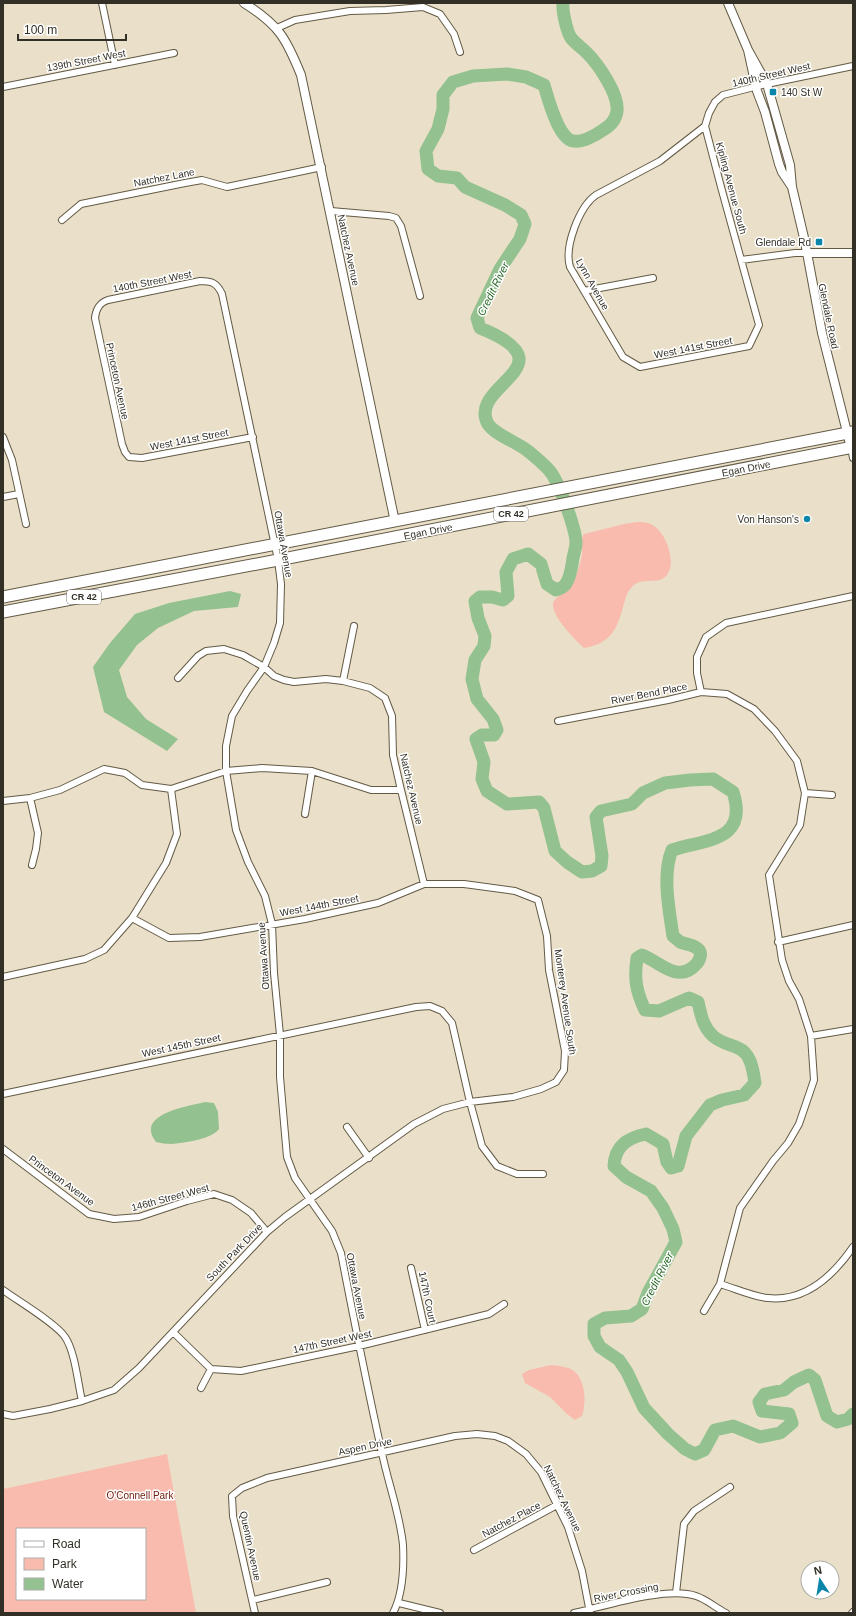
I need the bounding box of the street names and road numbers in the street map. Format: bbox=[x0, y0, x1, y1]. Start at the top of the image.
street label: 139th Street West bbox=[46, 47, 127, 74]
street label: 140th Street West bbox=[731, 60, 811, 89]
street label: Kipling Avenue South bbox=[714, 141, 749, 235]
street label: Natchez Lane bbox=[133, 166, 196, 189]
street label: Natchez Avenue bbox=[336, 213, 362, 287]
street label: Lynn Avenue bbox=[574, 257, 611, 312]
street label: 140th Street West bbox=[112, 268, 193, 295]
street label: Glendale Road bbox=[816, 282, 841, 350]
street label: West 141st Street bbox=[653, 334, 733, 360]
street label: Princeton Avenue bbox=[104, 342, 131, 421]
street label: West 141st Street bbox=[149, 426, 229, 452]
street label: Egan Drive bbox=[721, 458, 772, 479]
road number: CR 42 bbox=[494, 507, 528, 521]
street label: Ottawa Avenue bbox=[272, 510, 295, 579]
street label: Egan Drive bbox=[403, 521, 454, 542]
road number: CR 42 bbox=[67, 590, 101, 604]
street label: River Bend Place bbox=[610, 681, 688, 706]
street label: Natchez Avenue bbox=[398, 752, 425, 826]
street label: West 144th Street bbox=[279, 892, 360, 919]
street label: Ottawa Avenue bbox=[256, 921, 271, 990]
street label: Monterey Avenue South bbox=[553, 949, 578, 1056]
street label: West 145th Street bbox=[141, 1032, 222, 1059]
street label: Princeton Avenue bbox=[27, 1153, 97, 1208]
street label: 146th Street West bbox=[130, 1182, 210, 1213]
street label: South Park Drive bbox=[204, 1221, 265, 1283]
street label: Ottawa Avenue bbox=[345, 1252, 368, 1321]
street label: 147th Court bbox=[417, 1270, 438, 1324]
street label: 147th Street West bbox=[292, 1328, 373, 1355]
street label: Aspen Drive bbox=[337, 1435, 393, 1458]
street label: Natchez Avenue bbox=[542, 1463, 584, 1534]
street label: Natchez Place bbox=[480, 1499, 543, 1539]
street label: Quentin Avenue bbox=[238, 1510, 263, 1582]
street label: River Crossing bbox=[593, 1581, 659, 1604]

